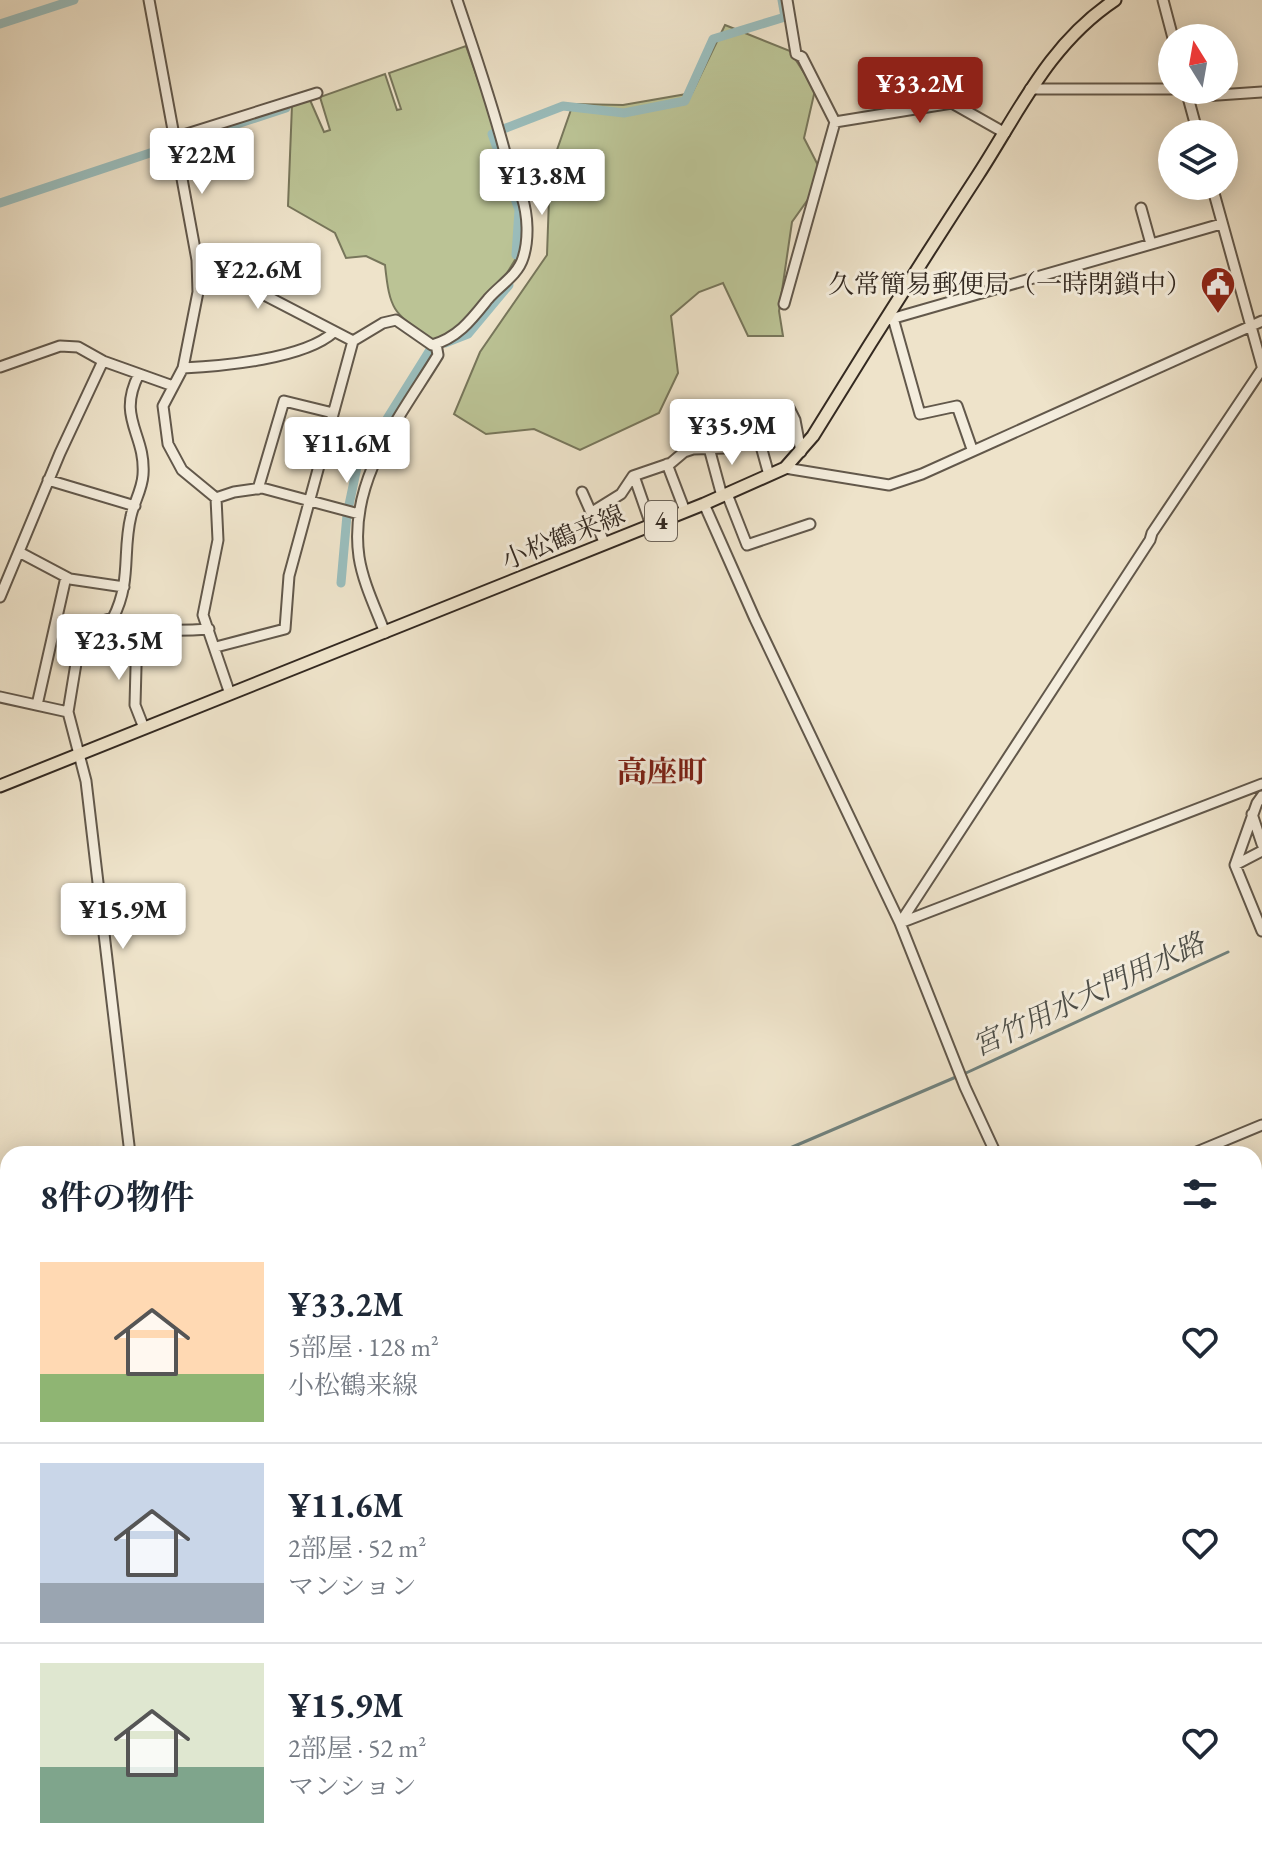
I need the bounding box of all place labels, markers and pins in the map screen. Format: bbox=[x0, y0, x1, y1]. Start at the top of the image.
pin: ¥33.2M bbox=[855, 57, 985, 125]
pin: ¥22M bbox=[155, 128, 249, 196]
pin: ¥13.8M bbox=[477, 149, 607, 217]
pin: ¥22.6M bbox=[193, 243, 323, 311]
public building icon: 久常簡易郵便局（一時閉鎖中） bbox=[1199, 265, 1237, 315]
place label: 久常簡易郵便局（一時閉鎖中） bbox=[828, 267, 1192, 301]
pin: ¥35.9M bbox=[667, 399, 797, 467]
pin: ¥11.6M bbox=[282, 417, 412, 485]
pin: ¥23.5M bbox=[54, 614, 184, 682]
pin: ¥15.9M bbox=[58, 883, 188, 951]

